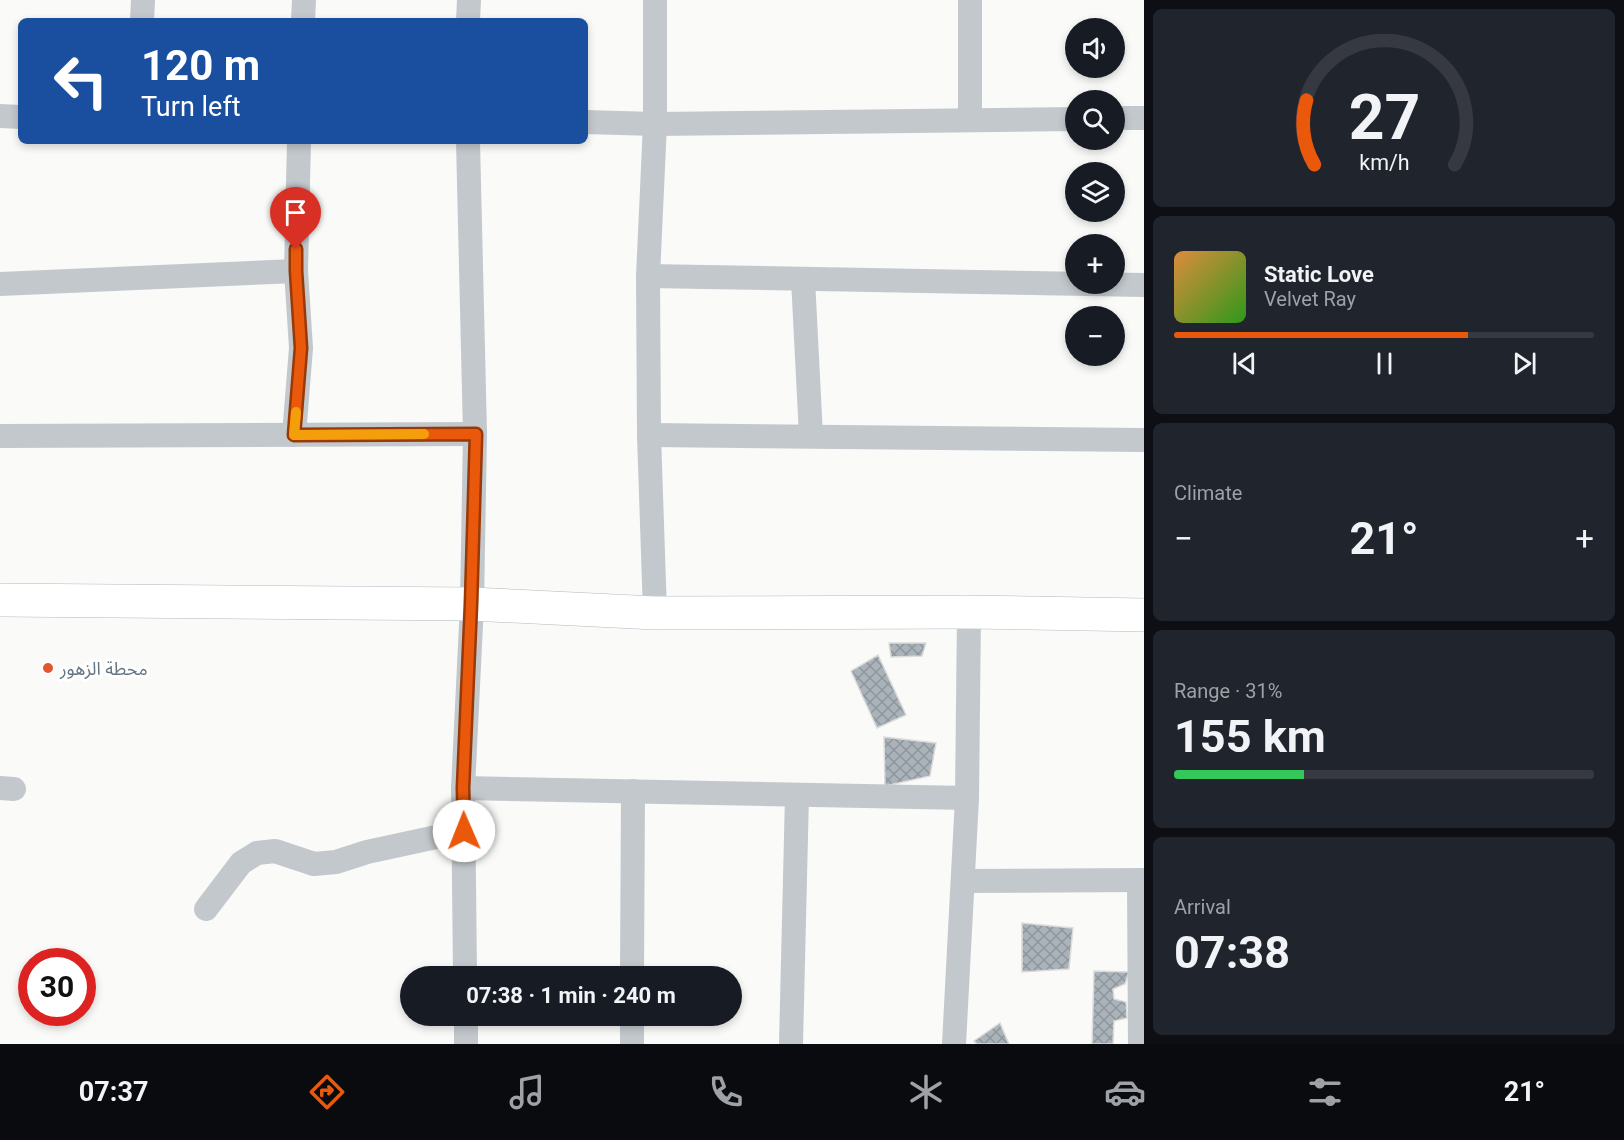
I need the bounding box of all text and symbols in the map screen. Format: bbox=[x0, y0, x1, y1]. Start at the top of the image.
map controls bbox=[1065, 18, 1125, 366]
button: sound bbox=[1065, 18, 1125, 78]
text: 120 m bbox=[141, 41, 260, 90]
icon: left bbox=[42, 42, 120, 120]
text: 27 bbox=[1348, 81, 1420, 154]
button: search bbox=[1065, 90, 1125, 150]
text: Turn left bbox=[141, 91, 241, 123]
text: km/h bbox=[1359, 150, 1409, 175]
button: layers bbox=[1065, 162, 1125, 222]
pin bbox=[270, 187, 321, 249]
icon: arrive bbox=[279, 196, 312, 229]
button: + bbox=[1065, 234, 1125, 294]
text: Static Love bbox=[1264, 262, 1374, 287]
text: Velvet Ray bbox=[1264, 287, 1356, 311]
button: − bbox=[1065, 306, 1125, 366]
icon: previous bbox=[1228, 347, 1261, 380]
icon: pause bbox=[1368, 347, 1401, 380]
icon: next bbox=[1508, 347, 1541, 380]
text: Climate bbox=[1174, 481, 1242, 505]
text: 21° bbox=[1349, 512, 1419, 565]
text: − bbox=[1174, 519, 1193, 558]
text: + bbox=[1575, 519, 1594, 558]
place label: محطة الزهور bbox=[59, 658, 148, 680]
marker: محطة الزهور bbox=[41, 661, 55, 675]
text: Range · 31% bbox=[1174, 679, 1282, 703]
text: 155 km bbox=[1174, 710, 1326, 763]
position arrow bbox=[432, 799, 496, 863]
text: Arrival bbox=[1174, 895, 1231, 919]
text: 07:38 bbox=[1174, 926, 1290, 979]
speed limit sign: 30 bbox=[18, 948, 96, 1026]
text: 07:38 · 1 min · 240 m bbox=[466, 983, 676, 1008]
icon: directions bbox=[306, 1071, 348, 1113]
icon: music bbox=[506, 1071, 548, 1113]
icon: phone bbox=[705, 1071, 747, 1113]
icon: climate bbox=[905, 1071, 947, 1113]
icon: car bbox=[1104, 1071, 1146, 1113]
icon: filters bbox=[1304, 1071, 1346, 1113]
text: 07:37 bbox=[79, 1076, 148, 1108]
text: 21° bbox=[1504, 1076, 1545, 1108]

